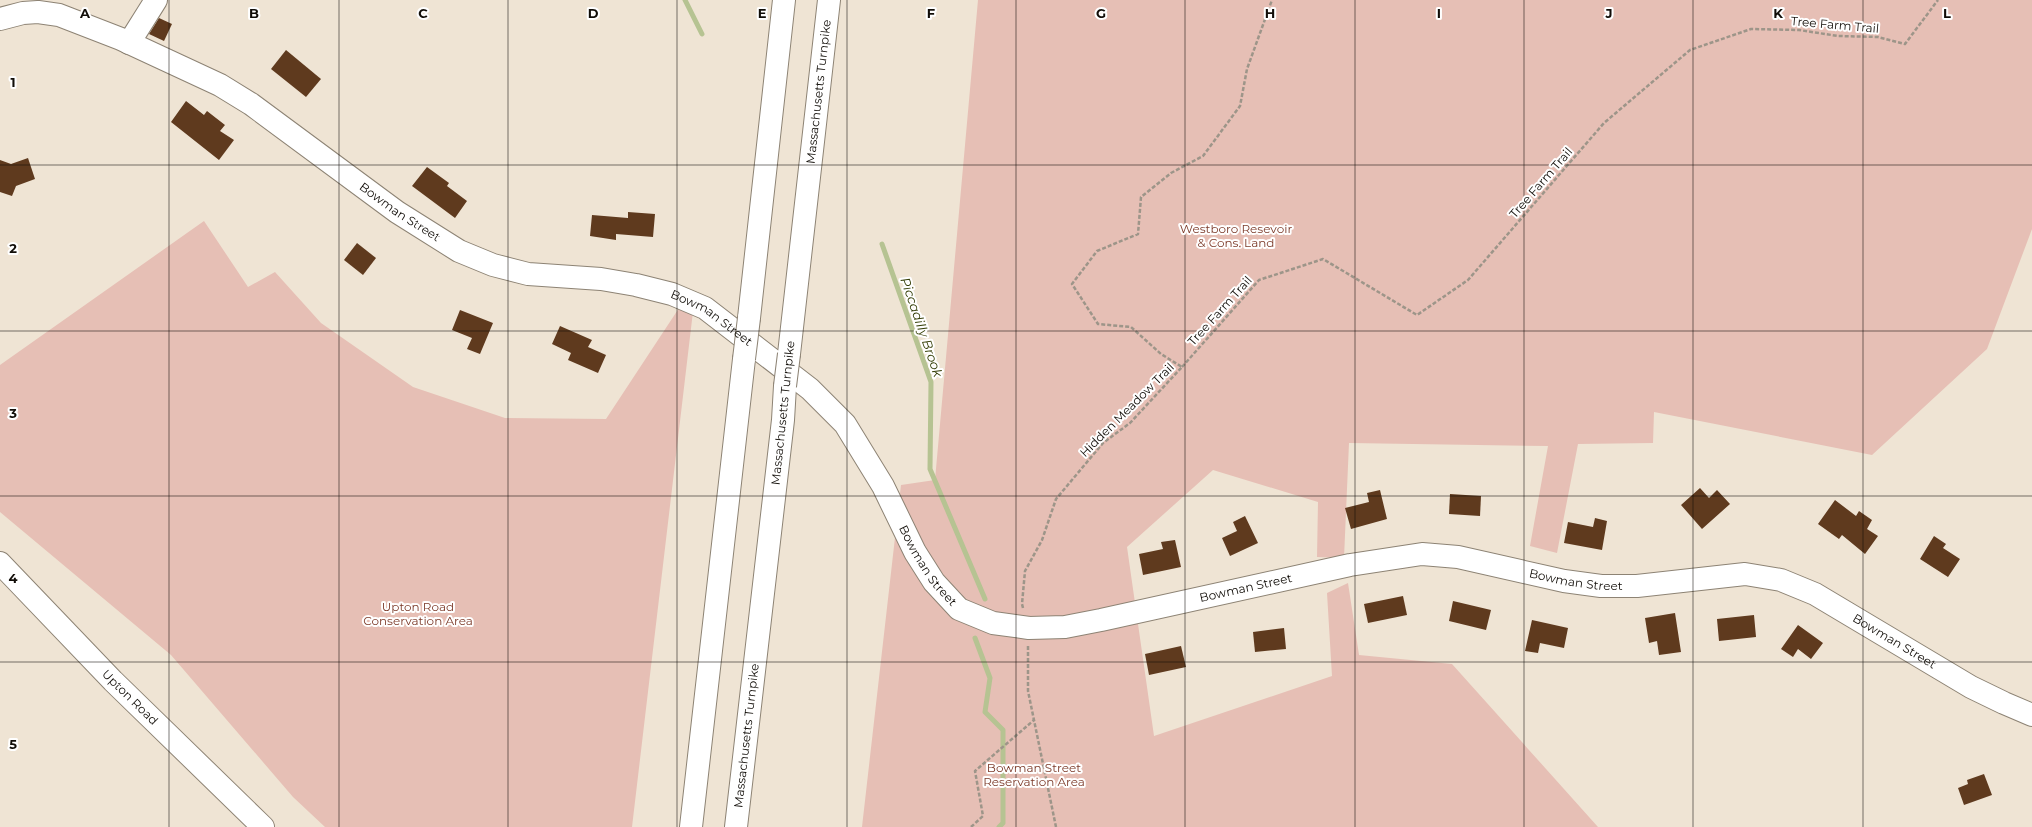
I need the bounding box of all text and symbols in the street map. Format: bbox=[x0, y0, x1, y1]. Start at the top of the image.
text: A bbox=[79, 5, 91, 21]
text: B bbox=[249, 5, 259, 21]
text: C bbox=[418, 5, 428, 21]
text: D bbox=[588, 5, 599, 21]
text: E bbox=[758, 5, 767, 21]
text: F bbox=[927, 5, 935, 21]
text: G bbox=[1096, 5, 1106, 21]
text: H bbox=[1265, 5, 1275, 21]
text: I bbox=[1437, 5, 1441, 21]
text: J bbox=[1604, 5, 1613, 21]
text: K bbox=[1773, 5, 1783, 21]
text: L bbox=[1943, 5, 1951, 21]
street label: Tree Farm Trail bbox=[1790, 13, 1880, 36]
street label: Massachusetts Turnpike bbox=[803, 19, 834, 165]
text: 1 bbox=[10, 74, 16, 90]
street label: Tree Farm Trail bbox=[1506, 144, 1575, 221]
street label: Bowman Street bbox=[357, 179, 443, 244]
park label: Westboro Resevoir & Cons. Land bbox=[1180, 221, 1292, 250]
text: 2 bbox=[9, 240, 17, 256]
street label: Tree Farm Trail bbox=[1184, 273, 1255, 349]
water label: Piccadilly Brook bbox=[897, 275, 947, 380]
street label: Bowman Street bbox=[669, 286, 756, 349]
street label: Massachusetts Turnpike bbox=[767, 340, 798, 486]
street label: Hidden Meadow Trail bbox=[1076, 359, 1177, 460]
text: 3 bbox=[8, 405, 17, 421]
street label: Bowman Street bbox=[896, 523, 960, 609]
street label: Bowman Street bbox=[1528, 565, 1623, 593]
text: 4 bbox=[9, 570, 18, 586]
street label: Bowman Street bbox=[1198, 570, 1294, 605]
park label: Upton Road Conservation Area bbox=[363, 599, 473, 628]
street label: Bowman Street bbox=[1850, 610, 1939, 672]
street label: Massachusetts Turnpike bbox=[730, 663, 762, 809]
street label: Upton Road bbox=[99, 666, 161, 728]
text: 5 bbox=[9, 736, 17, 752]
park label: Bowman Street Reservation Area bbox=[983, 760, 1085, 789]

